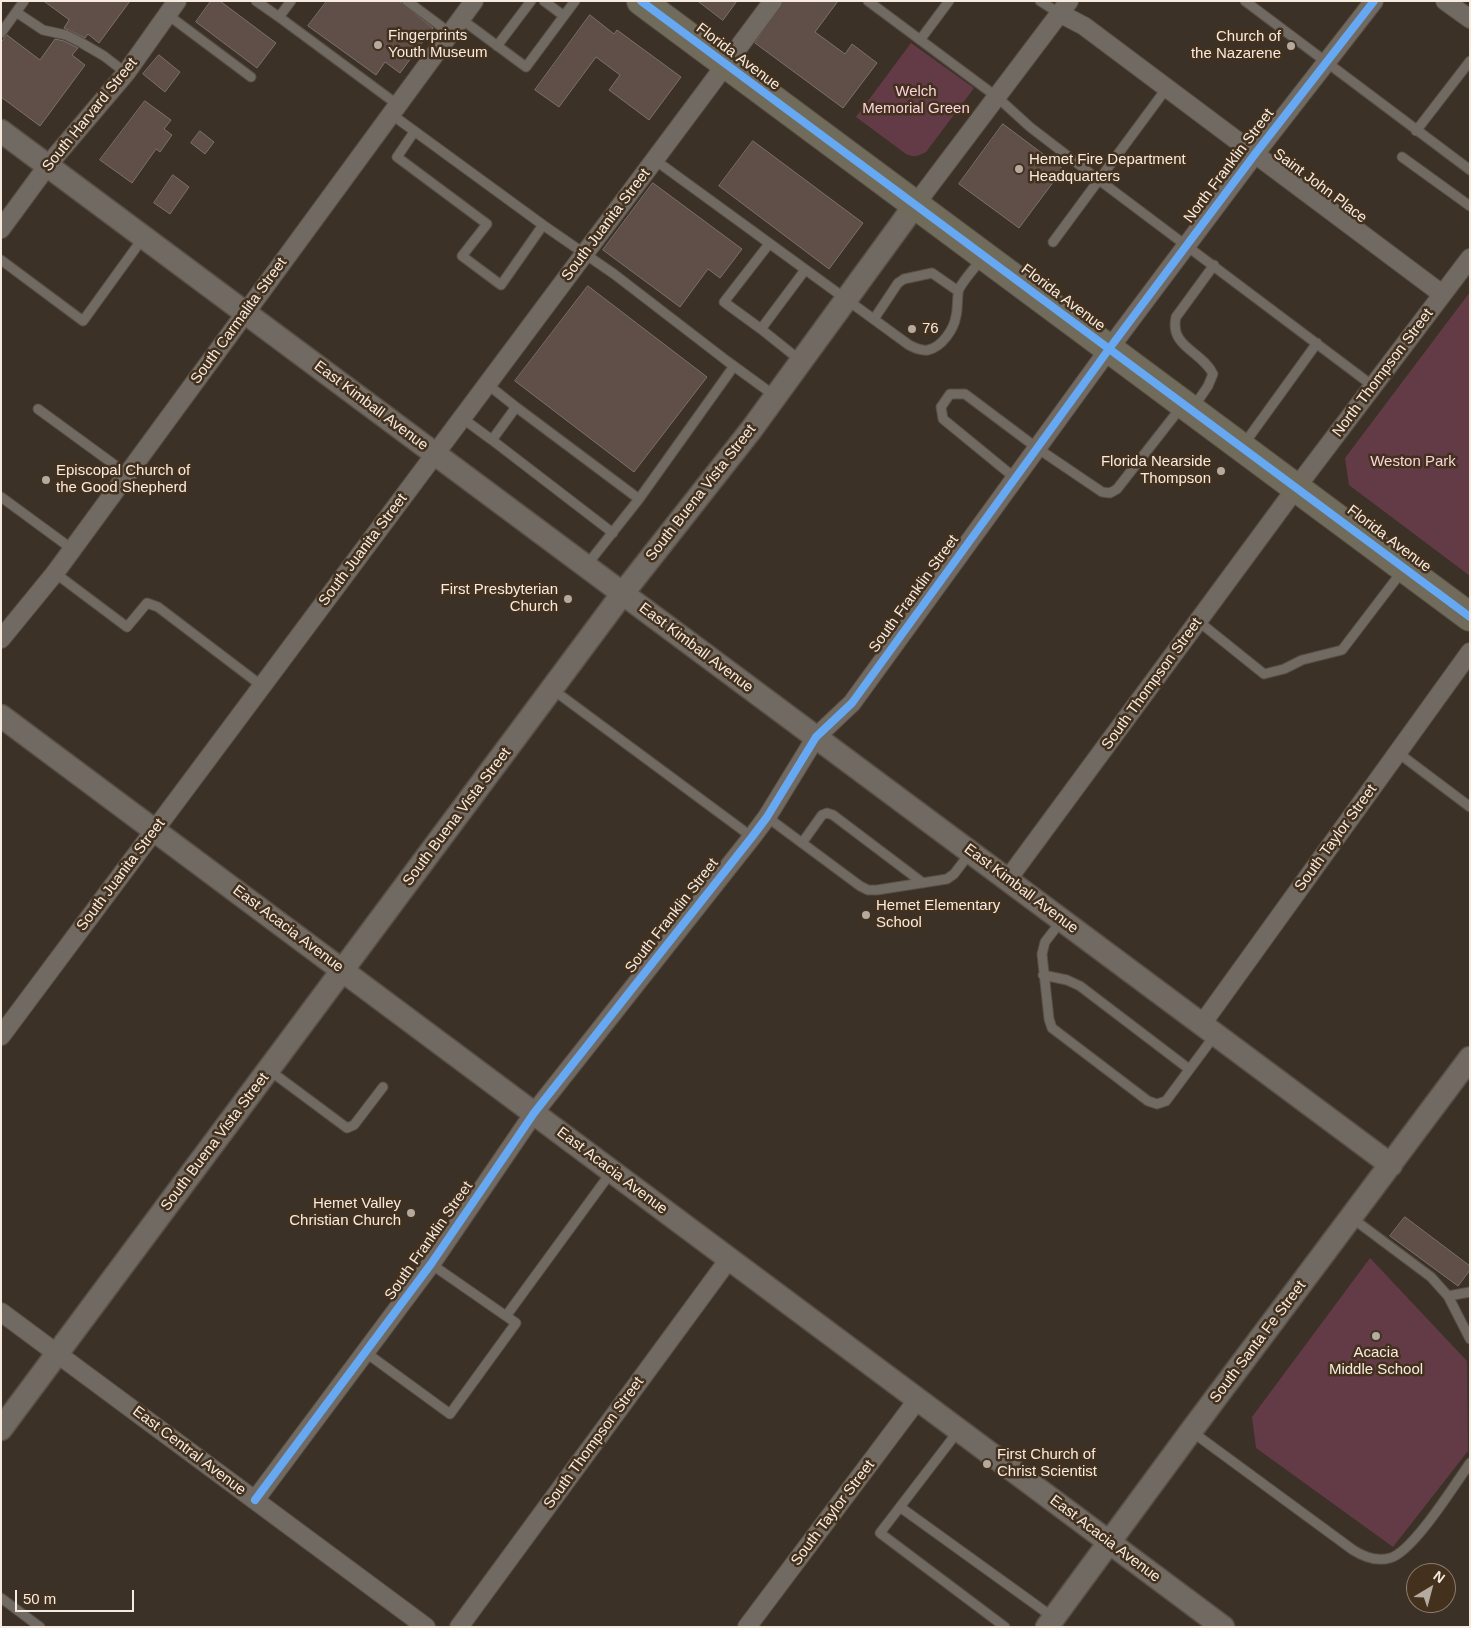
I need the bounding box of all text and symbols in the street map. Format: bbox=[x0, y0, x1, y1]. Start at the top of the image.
street label: Florida Avenue bbox=[692, 20, 784, 94]
place label: Fingerprints Youth Museum bbox=[388, 27, 488, 62]
place label: Church of the Nazarene bbox=[1191, 28, 1281, 63]
marker: Fingerprints Youth Museum bbox=[372, 39, 384, 51]
marker: Church of the Nazarene bbox=[1285, 40, 1297, 52]
street label: South Harvard Street bbox=[39, 55, 141, 175]
park label: Welch Memorial Green bbox=[862, 83, 970, 118]
street label: North Franklin Street bbox=[1180, 105, 1278, 227]
street label: Saint John Place bbox=[1270, 145, 1370, 227]
place label: Hemet Fire Department Headquarters bbox=[1029, 151, 1186, 186]
marker: Hemet Fire Department Headquarters bbox=[1013, 163, 1025, 175]
street label: South Juanita Street bbox=[558, 165, 654, 285]
street label: South Carmalita Street bbox=[187, 254, 291, 388]
street label: Florida Avenue bbox=[1017, 261, 1109, 335]
street label: North Thompson Street bbox=[1329, 305, 1437, 441]
place label: 76 bbox=[922, 320, 939, 338]
marker: 76 bbox=[906, 323, 918, 335]
street label: East Kimball Avenue bbox=[310, 357, 432, 455]
street label: South Buena Vista Street bbox=[642, 421, 760, 565]
place label: Florida Nearside Thompson bbox=[1101, 453, 1211, 488]
park label: Weston Park bbox=[1370, 453, 1456, 471]
place label: Episcopal Church of the Good Shepherd bbox=[56, 462, 190, 497]
marker: Florida Nearside Thompson bbox=[1215, 465, 1227, 477]
marker: Episcopal Church of the Good Shepherd bbox=[40, 474, 52, 486]
street label: South Juanita Street bbox=[315, 490, 411, 610]
street label: Florida Avenue bbox=[1343, 502, 1435, 576]
street label: South Franklin Street bbox=[865, 532, 963, 656]
place label: First Presbyterian Church bbox=[440, 581, 558, 616]
marker: First Presbyterian Church bbox=[562, 593, 574, 605]
street label: East Kimball Avenue bbox=[635, 599, 757, 697]
street label: South Thompson Street bbox=[1098, 615, 1206, 753]
street label: South Buena Vista Street bbox=[399, 744, 515, 890]
street label: South Taylor Street bbox=[1291, 781, 1381, 895]
street label: South Juanita Street bbox=[73, 815, 169, 935]
street label: East Kimball Avenue bbox=[960, 840, 1082, 938]
street label: South Franklin Street bbox=[622, 855, 722, 977]
street label: East Acacia Avenue bbox=[229, 881, 347, 977]
place label: Hemet Elementary School bbox=[876, 897, 1000, 932]
marker: Hemet Elementary School bbox=[860, 909, 872, 921]
street label: South Buena Vista Street bbox=[157, 1069, 273, 1215]
street label: East Acacia Avenue bbox=[553, 1123, 671, 1219]
street label: South Franklin Street bbox=[381, 1178, 477, 1304]
place label: Hemet Valley Christian Church bbox=[289, 1195, 401, 1230]
marker: Hemet Valley Christian Church bbox=[405, 1207, 417, 1219]
street label: South Santa Fe Street bbox=[1206, 1277, 1310, 1407]
marker: Acacia Middle School bbox=[1370, 1330, 1382, 1342]
place label: Acacia Middle School bbox=[1329, 1344, 1423, 1379]
street label: South Thompson Street bbox=[540, 1374, 648, 1512]
street label: East Central Avenue bbox=[129, 1402, 249, 1500]
place label: First Church of Christ Scientist bbox=[997, 1446, 1097, 1481]
street label: South Taylor Street bbox=[787, 1457, 879, 1569]
marker: First Church of Christ Scientist bbox=[981, 1458, 993, 1470]
street label: East Acacia Avenue bbox=[1046, 1491, 1164, 1587]
north arrow bbox=[1406, 1563, 1456, 1613]
text: N bbox=[1431, 1567, 1448, 1586]
scale bar bbox=[18, 1580, 136, 1612]
text: 50 m bbox=[23, 1590, 56, 1607]

